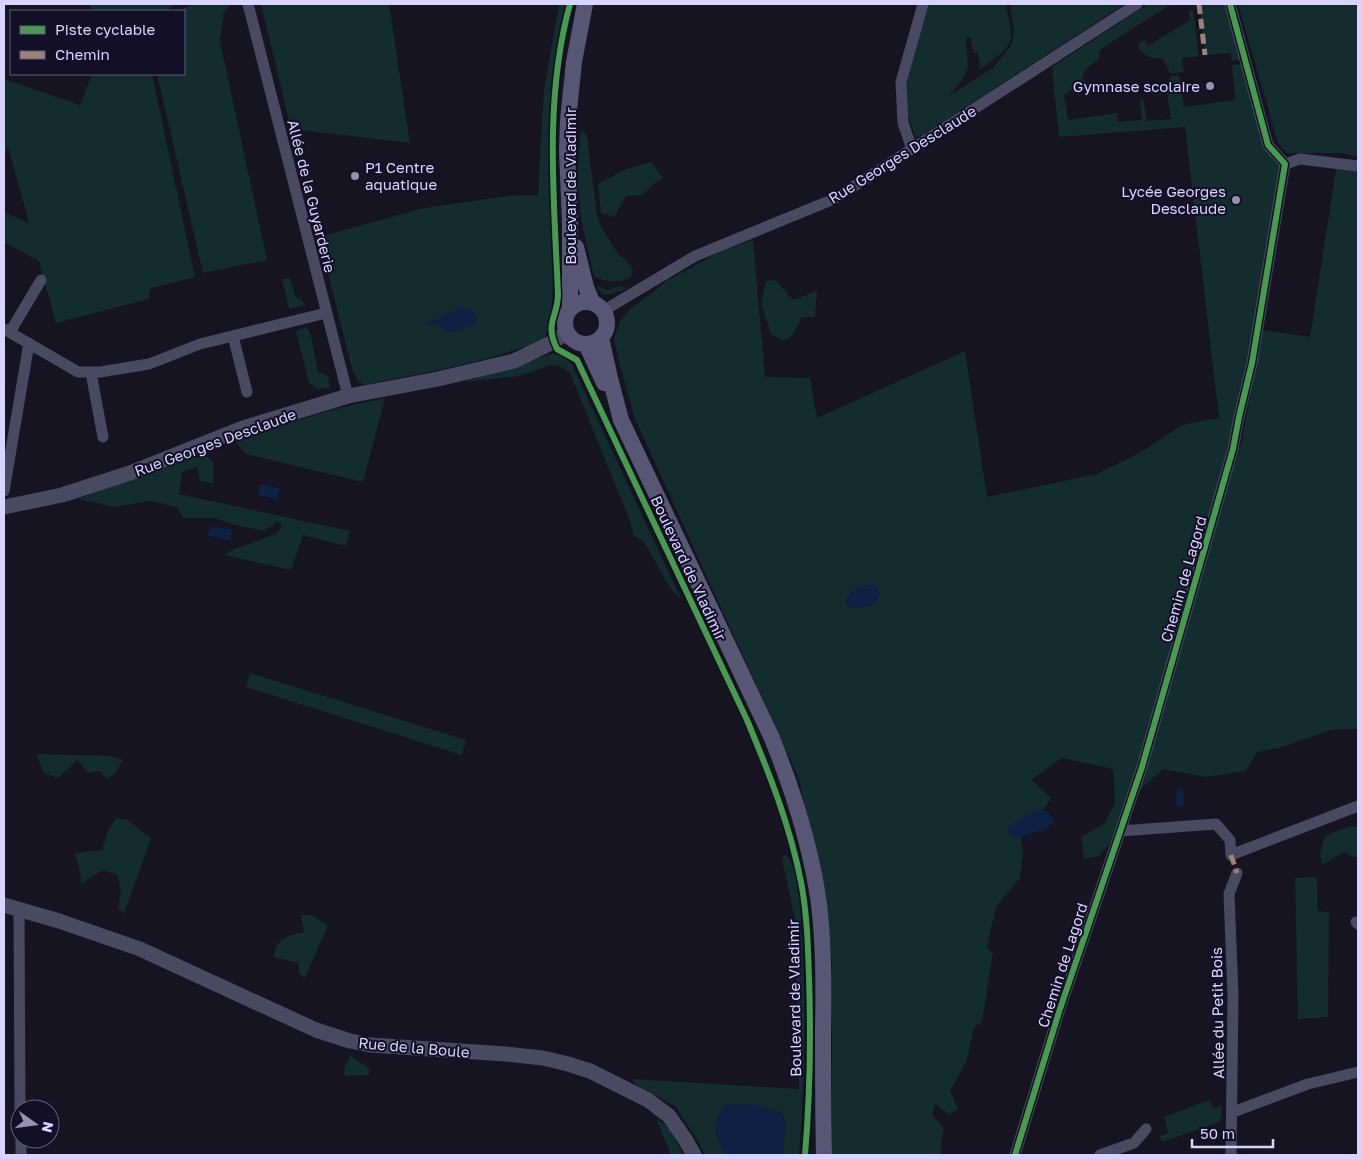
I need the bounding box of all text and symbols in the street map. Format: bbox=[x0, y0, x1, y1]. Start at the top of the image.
legend bbox=[10, 10, 185, 75]
text: Piste cyclable bbox=[55, 20, 156, 38]
text: Chemin bbox=[55, 45, 110, 63]
place label: Gymnase scolaire bbox=[1073, 77, 1200, 95]
marker: Gymnase scolaire bbox=[1204, 80, 1216, 92]
street label: Rue Georges Desclaude bbox=[825, 101, 979, 207]
street label: Boulevard de Vladimir bbox=[561, 107, 579, 265]
street label: Allée de la Guyarderie bbox=[284, 117, 340, 275]
place label: P1 Centre aquatique bbox=[365, 158, 437, 193]
marker: P1 Centre aquatique bbox=[349, 170, 361, 182]
place label: Lycée Georges Desclaude bbox=[1121, 182, 1226, 217]
marker: Lycée Georges Desclaude bbox=[1230, 194, 1242, 206]
street label: Rue Georges Desclaude bbox=[132, 404, 299, 480]
street label: Boulevard de Vladimir bbox=[648, 493, 731, 643]
street label: Chemin de Lagord bbox=[1156, 514, 1210, 644]
street label: Chemin de Lagord bbox=[1033, 900, 1091, 1030]
street label: Boulevard de Vladimir bbox=[784, 919, 804, 1077]
street label: Allée du Petit Bois bbox=[1207, 947, 1227, 1079]
street label: Rue de la Boule bbox=[358, 1033, 471, 1061]
north arrow bbox=[10, 1099, 60, 1149]
scale bar bbox=[1192, 1116, 1273, 1148]
text: N bbox=[39, 1120, 58, 1134]
text: 50 m bbox=[1200, 1124, 1235, 1142]

